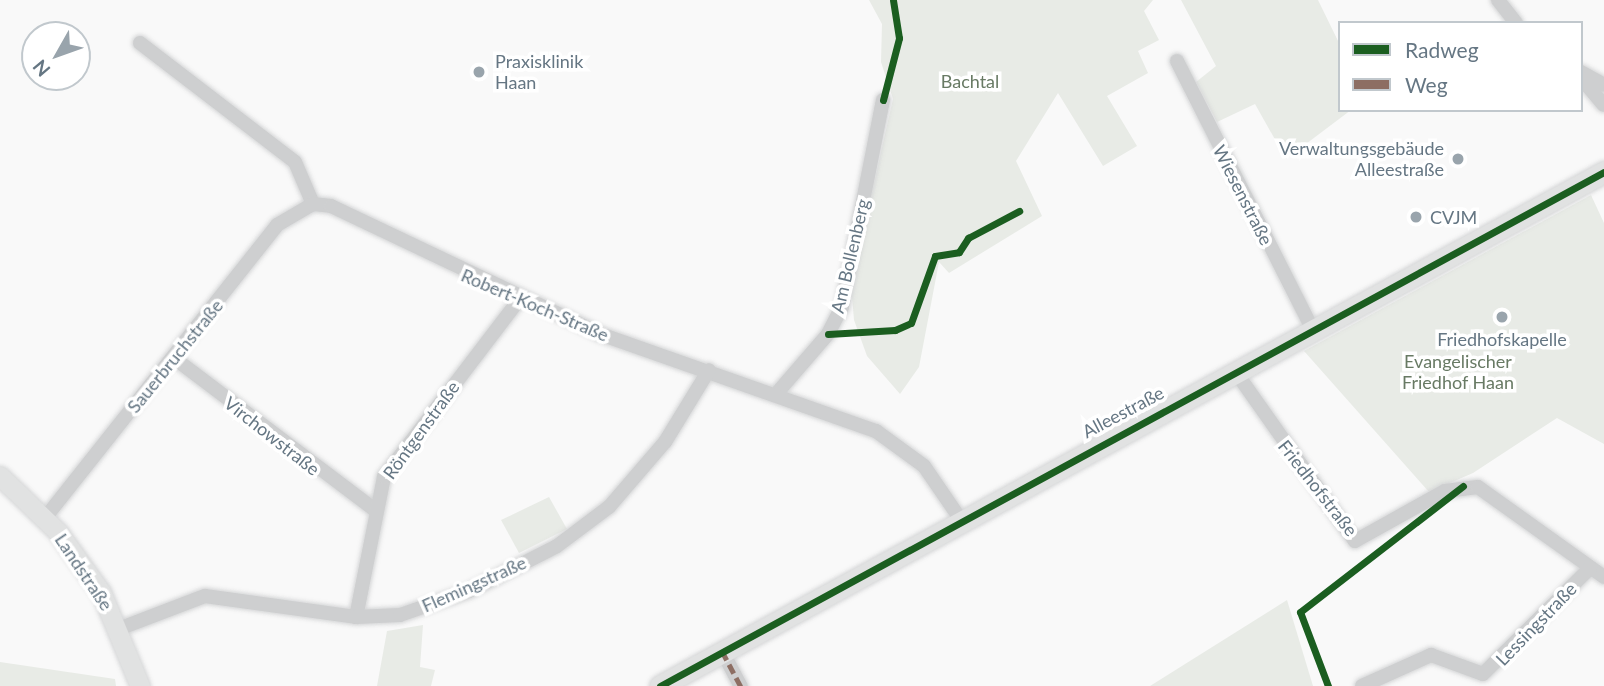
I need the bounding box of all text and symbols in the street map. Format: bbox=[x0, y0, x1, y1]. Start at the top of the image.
north arrow bbox=[21, 21, 91, 91]
legend bbox=[1338, 21, 1583, 112]
text: Radweg bbox=[1405, 37, 1479, 62]
place label: Praxisklinik Haan bbox=[495, 51, 583, 94]
text: N bbox=[28, 56, 55, 82]
marker: Praxisklinik Haan bbox=[469, 62, 489, 82]
park label: Bachtal bbox=[941, 70, 999, 92]
text: Weg bbox=[1405, 72, 1448, 97]
place label: Verwaltungsgebäude Alleestraße bbox=[1279, 138, 1444, 180]
street label: Wiesenstraße bbox=[1209, 141, 1277, 249]
marker: Verwaltungsgebäude Alleestraße bbox=[1450, 151, 1466, 167]
street label: Am Bollenberg bbox=[826, 197, 874, 315]
place label: CVJM bbox=[1430, 206, 1477, 228]
marker: CVJM bbox=[1408, 209, 1424, 225]
street label: Robert-Koch-Straße bbox=[458, 264, 612, 346]
street label: Sauerbruchstraße bbox=[123, 295, 227, 417]
marker: Friedhofskapelle bbox=[1494, 309, 1510, 325]
place label: Friedhofskapelle bbox=[1437, 328, 1567, 350]
park label: Evangelischer Friedhof Haan bbox=[1402, 351, 1514, 394]
street label: Röntgenstraße bbox=[378, 377, 464, 483]
street label: Alleestraße bbox=[1079, 382, 1167, 442]
street label: Virchowstraße bbox=[220, 392, 324, 480]
street label: Friedhofstraße bbox=[1274, 436, 1362, 540]
street label: Landstraße bbox=[50, 530, 118, 614]
street label: Flemingstraße bbox=[419, 551, 529, 617]
street label: Lessingstraße bbox=[1491, 578, 1581, 670]

